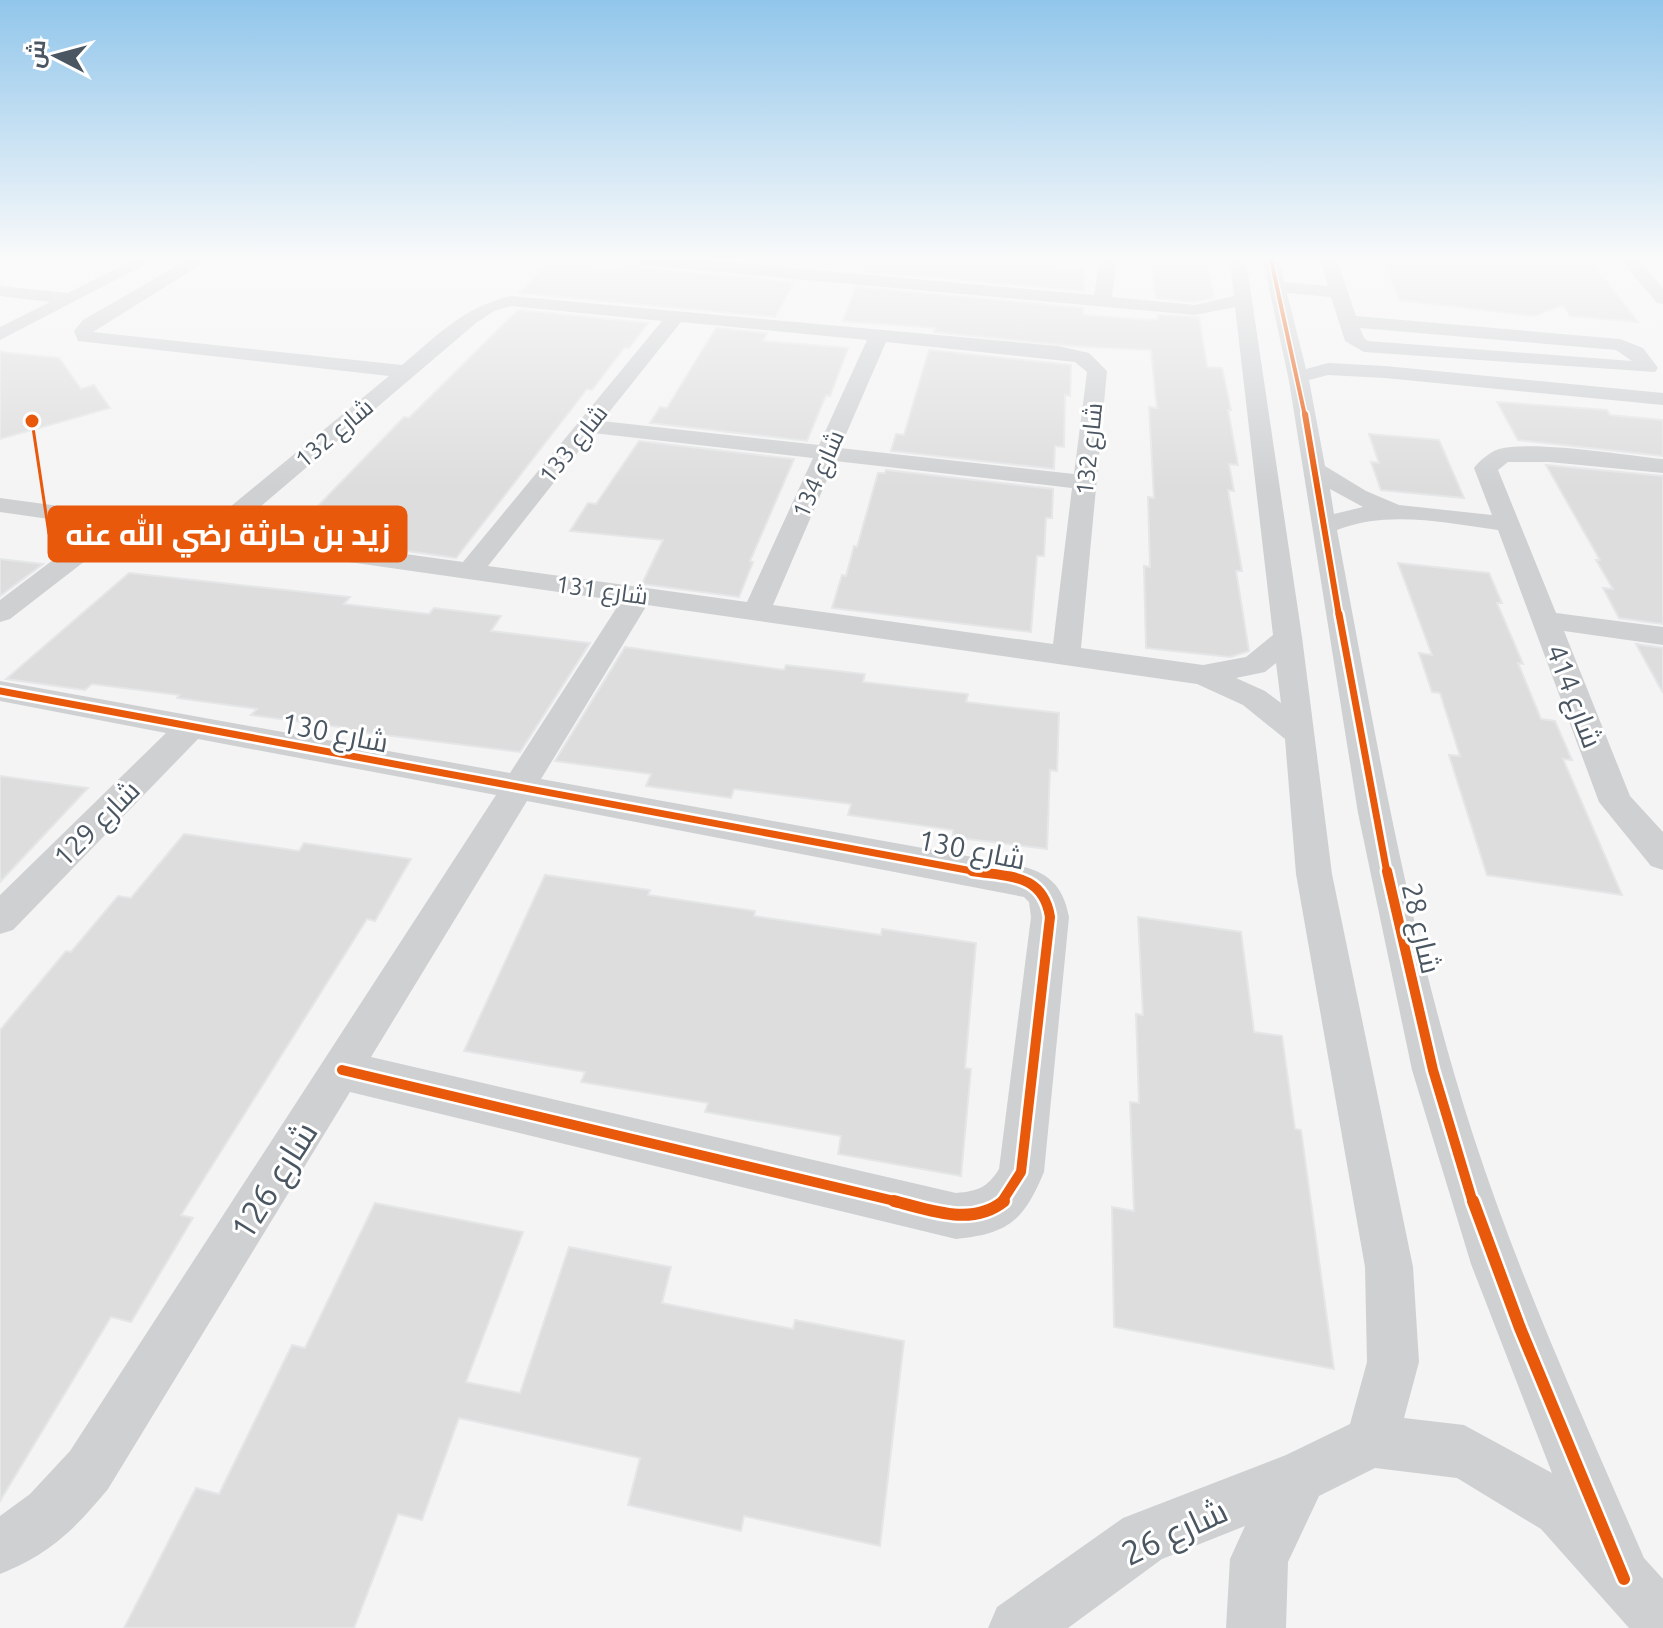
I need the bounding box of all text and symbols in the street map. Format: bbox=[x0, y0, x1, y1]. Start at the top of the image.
north arrow bbox=[16, 16, 96, 96]
text: ش bbox=[22, 39, 52, 69]
street label: شارع 132 bbox=[290, 393, 380, 475]
street label: شارع 133 bbox=[533, 400, 615, 490]
street label: شارع 132 bbox=[1071, 402, 1110, 497]
street label: شارع 134 bbox=[787, 426, 852, 523]
callout: زيد بن حارثة رضي الله عنه bbox=[49, 507, 406, 561]
text: زيد بن حارثة رضي الله عنه bbox=[66, 514, 390, 558]
street label: شارع 131 bbox=[554, 570, 650, 613]
street label: شارع 414 bbox=[1537, 640, 1609, 753]
street label: شارع 130 bbox=[278, 706, 391, 761]
street label: شارع 129 bbox=[47, 774, 148, 875]
street label: شارع 130 bbox=[915, 823, 1028, 878]
street label: شارع 28 bbox=[1393, 880, 1447, 977]
street label: شارع 126 bbox=[222, 1114, 328, 1248]
street label: شارع 26 bbox=[1115, 1490, 1235, 1576]

